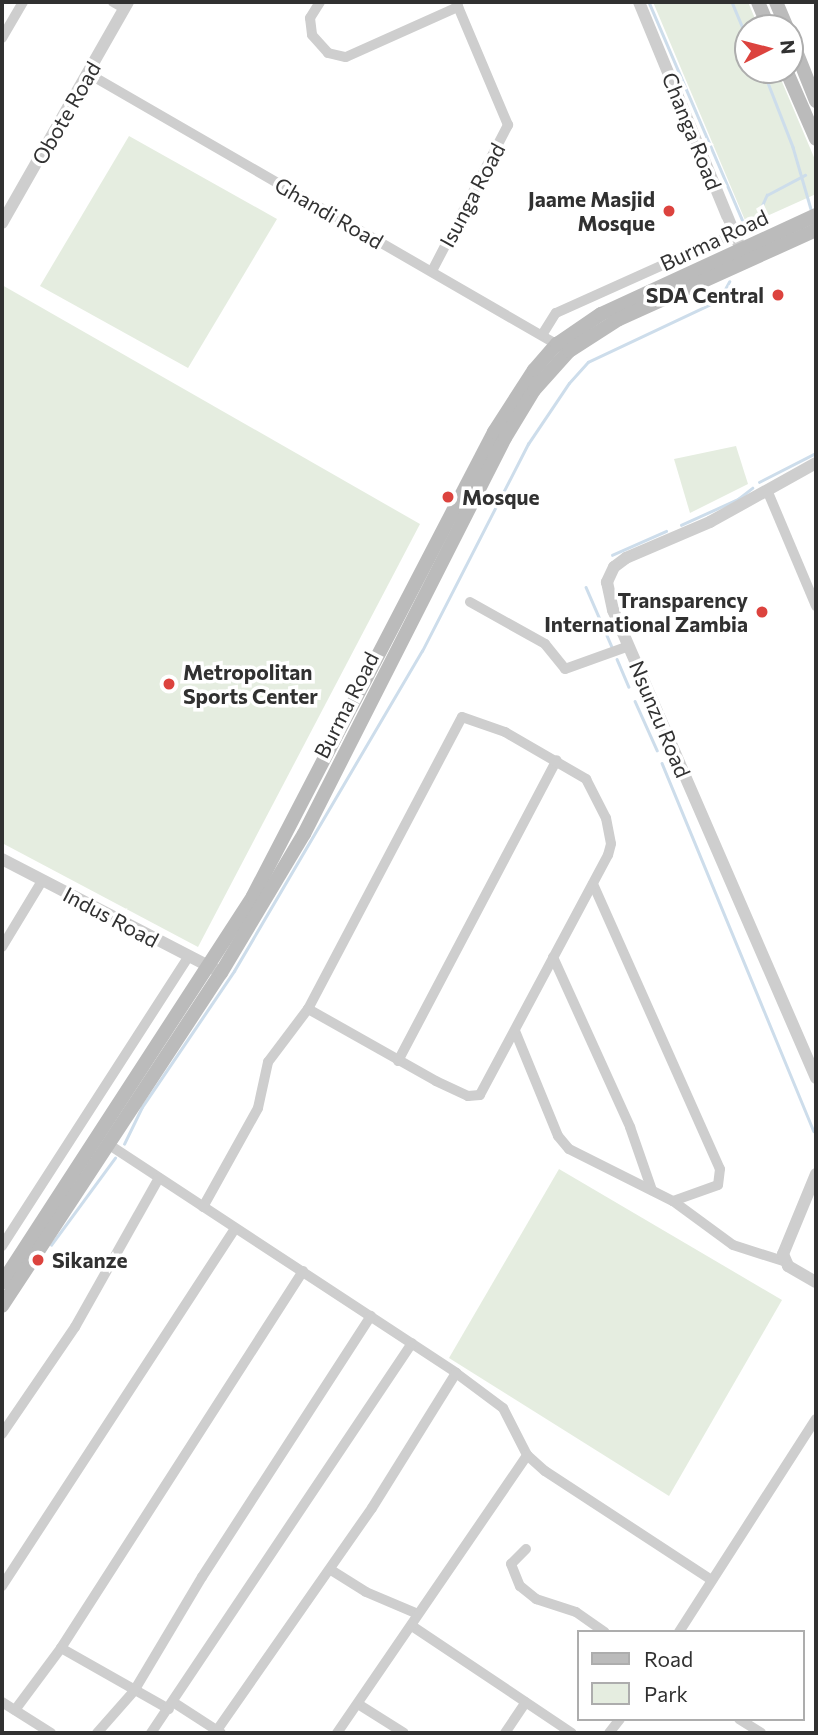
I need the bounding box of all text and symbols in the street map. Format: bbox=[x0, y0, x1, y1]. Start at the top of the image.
north arrow bbox=[734, 14, 804, 84]
text: N bbox=[776, 39, 801, 55]
street label: Obote Road bbox=[26, 57, 106, 169]
street label: Changa Road bbox=[657, 68, 727, 194]
street label: Isunga Road bbox=[434, 139, 510, 251]
street label: Ghandi Road bbox=[270, 172, 388, 254]
place label: Jaame Masjid Mosque bbox=[528, 186, 655, 236]
marker: Jaame Masjid Mosque bbox=[661, 203, 677, 219]
street label: Burma Road bbox=[656, 204, 772, 276]
place label: SDA Central bbox=[646, 282, 764, 308]
marker: SDA Central bbox=[770, 287, 786, 303]
place label: Mosque bbox=[462, 484, 540, 510]
marker: Mosque bbox=[440, 489, 456, 505]
place label: Transparency International Zambia bbox=[544, 587, 748, 637]
marker: Transparency International Zambia bbox=[754, 604, 770, 620]
street label: Burma Road bbox=[308, 648, 384, 762]
street label: Nsunzu Road bbox=[624, 657, 696, 781]
place label: Metropolitan Sports Center bbox=[183, 659, 318, 709]
marker: Metropolitan Sports Center bbox=[161, 676, 177, 692]
street label: Indus Road bbox=[59, 881, 163, 953]
place label: Sikanze bbox=[52, 1247, 128, 1273]
marker: Sikanze bbox=[30, 1252, 46, 1268]
legend bbox=[576, 1630, 804, 1721]
text: Road bbox=[644, 1646, 693, 1671]
text: Park bbox=[644, 1681, 688, 1706]

